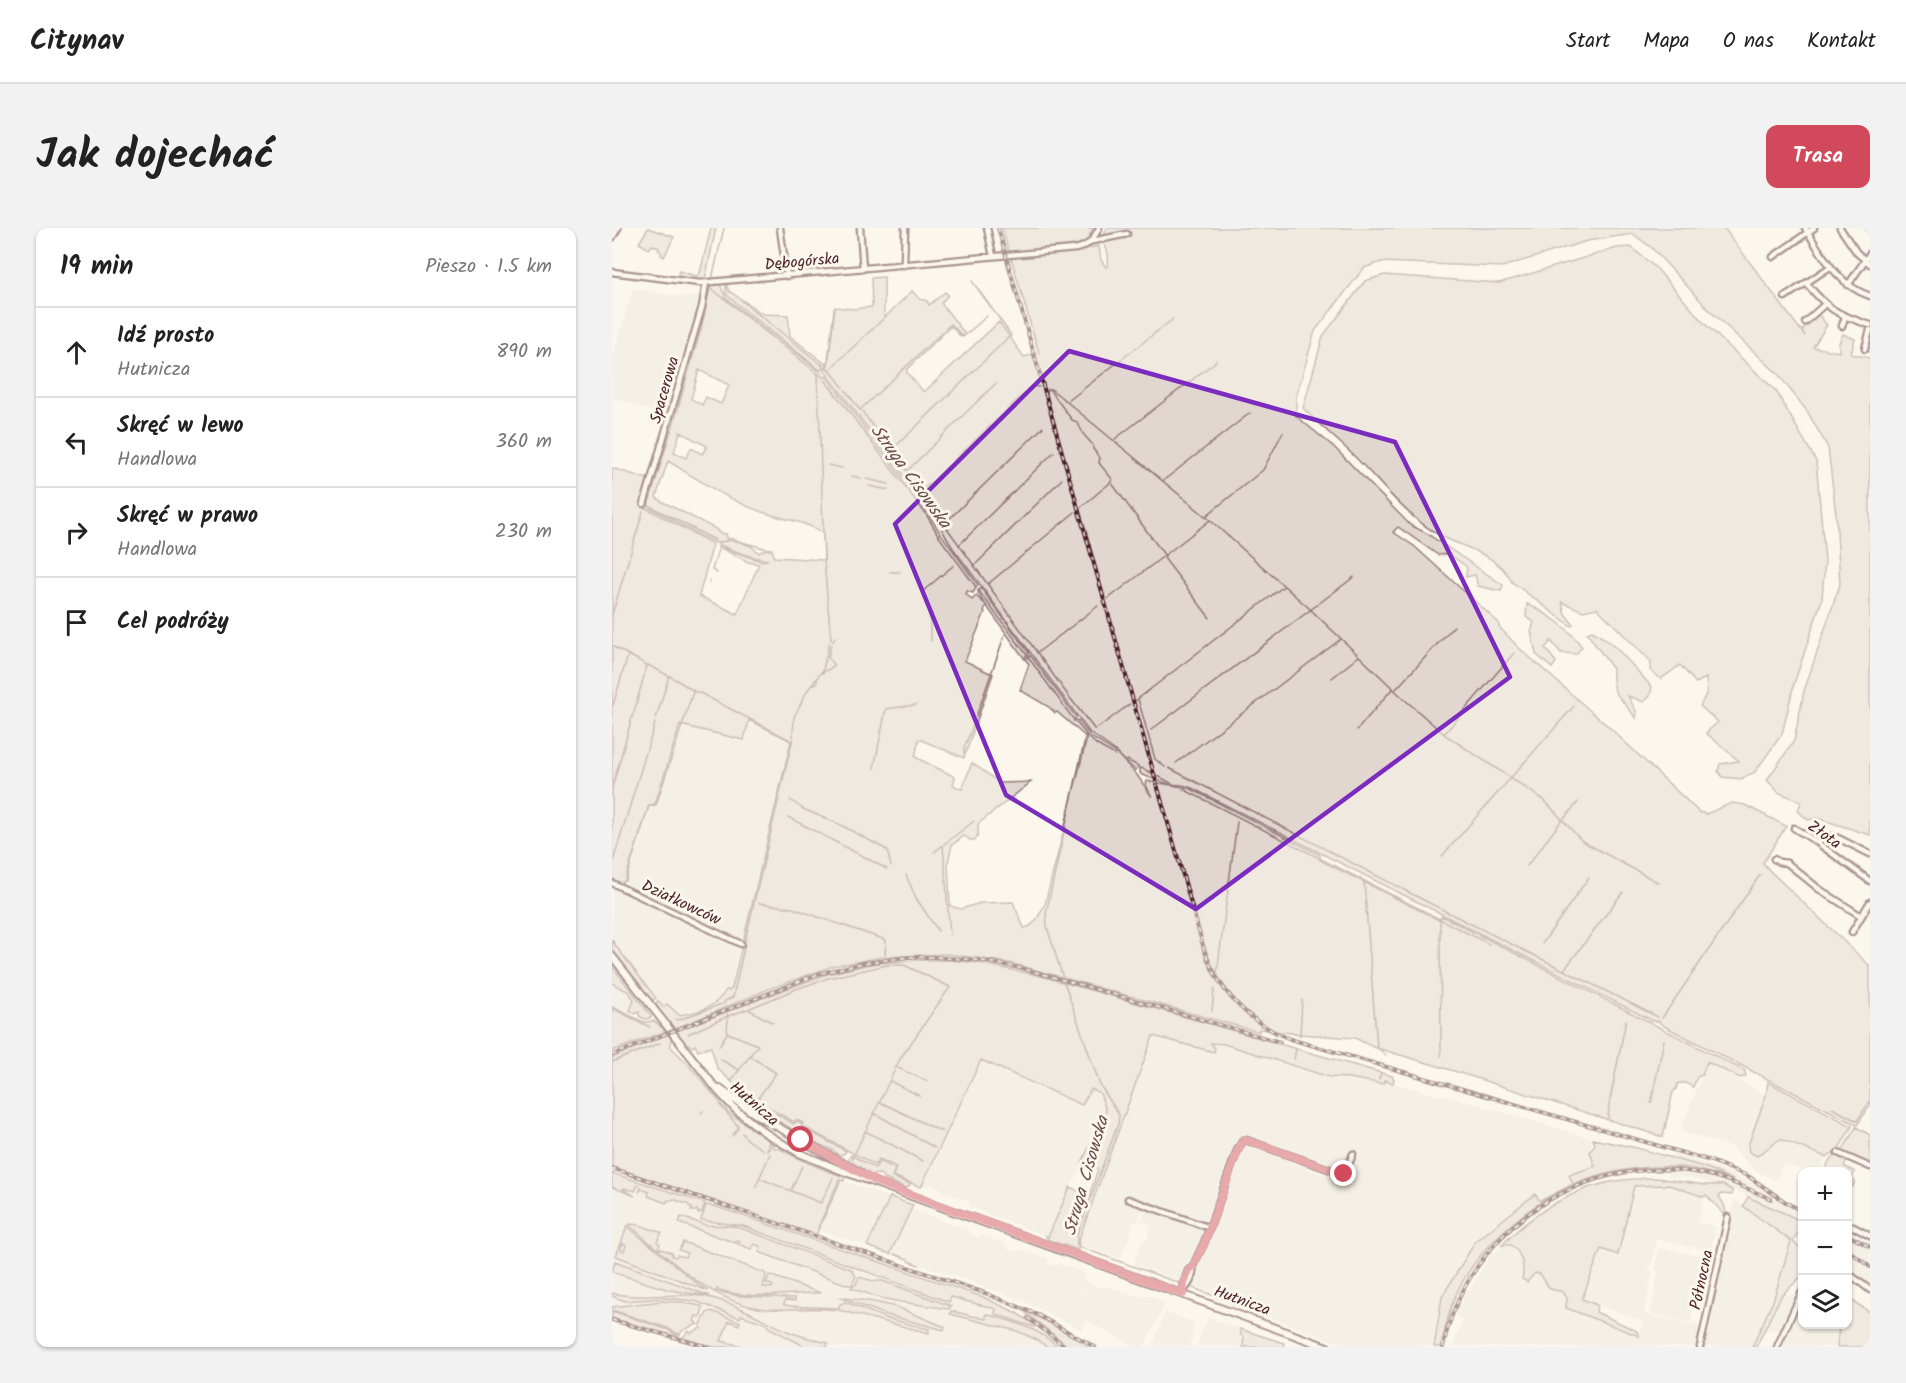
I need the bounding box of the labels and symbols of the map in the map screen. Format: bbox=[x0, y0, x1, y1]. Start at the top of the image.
street label: Dębogórska bbox=[764, 246, 840, 278]
street label: Spacerowa bbox=[644, 353, 686, 427]
water label: Struga Cisowska bbox=[862, 419, 959, 536]
street label: Złota bbox=[1802, 814, 1846, 856]
street label: Działkowców bbox=[637, 874, 725, 932]
street label: Hutnicza bbox=[724, 1075, 784, 1133]
water label: Struga Cisowska bbox=[1056, 1111, 1118, 1239]
route start bbox=[787, 1126, 813, 1152]
route end bbox=[1330, 1160, 1356, 1186]
street label: Północna bbox=[1683, 1248, 1721, 1312]
street label: Hutnicza bbox=[1210, 1279, 1274, 1323]

